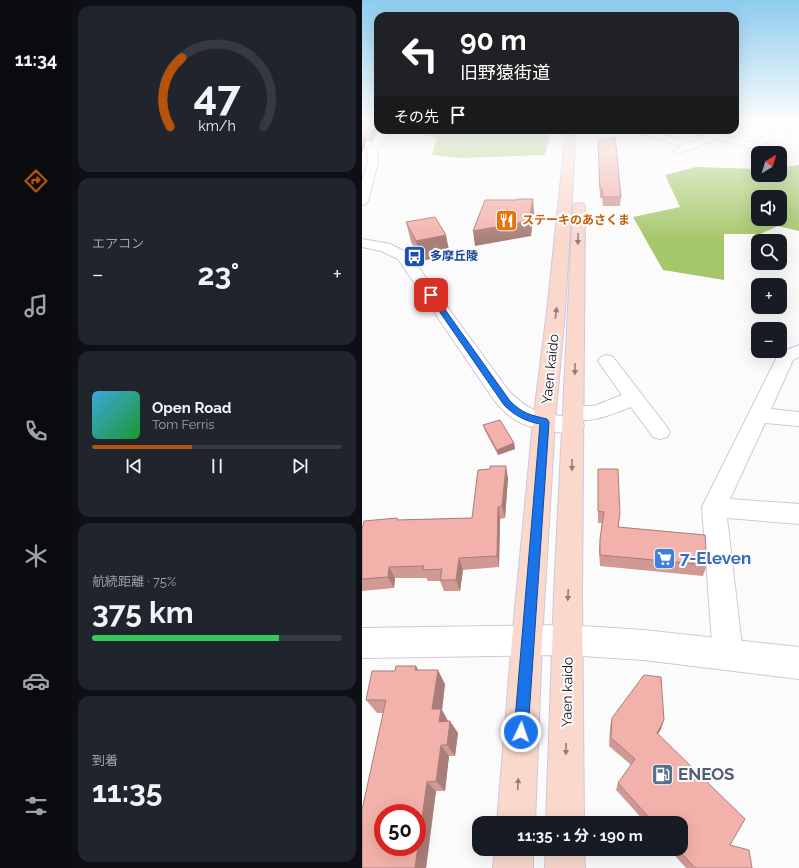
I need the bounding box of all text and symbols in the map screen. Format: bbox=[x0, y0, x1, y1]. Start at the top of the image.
text: 90 m bbox=[460, 24, 526, 57]
icon: left bbox=[394, 28, 446, 80]
text: 11:34 bbox=[15, 49, 57, 70]
text: 旧野猿街道 bbox=[460, 62, 550, 83]
text: 47 bbox=[193, 71, 241, 120]
icon: arrive bbox=[447, 104, 469, 126]
text: その先 bbox=[394, 108, 439, 126]
text: km/h bbox=[198, 118, 236, 134]
north arrow bbox=[751, 146, 787, 182]
map controls bbox=[751, 146, 787, 358]
icon: directions bbox=[22, 167, 50, 195]
button: sound bbox=[751, 190, 787, 226]
restaurant icon: ステーキのあさくま bbox=[494, 207, 520, 233]
place label: ステーキのあさくま bbox=[522, 213, 630, 227]
one-way arrow bbox=[575, 233, 581, 246]
button: search bbox=[751, 234, 787, 270]
text: エアコン bbox=[92, 236, 144, 251]
bus stop icon: 多摩丘陵 bbox=[401, 243, 427, 269]
place label: 多摩丘陵 bbox=[430, 249, 478, 263]
text: 23° bbox=[197, 257, 239, 292]
text: − bbox=[92, 261, 104, 287]
text: + bbox=[333, 261, 342, 287]
pin bbox=[414, 278, 448, 312]
button: + bbox=[751, 278, 787, 314]
icon: arrive bbox=[420, 284, 442, 306]
icon: music bbox=[22, 292, 50, 320]
one-way arrow bbox=[553, 307, 559, 319]
button: − bbox=[751, 322, 787, 358]
street label: Yaen kaido bbox=[538, 333, 562, 405]
one-way arrow bbox=[572, 363, 578, 376]
text: Open Road bbox=[152, 399, 232, 417]
icon: phone bbox=[22, 417, 50, 445]
text: Tom Ferris bbox=[152, 417, 215, 432]
icon: previous bbox=[123, 455, 145, 477]
icon: pause bbox=[206, 455, 228, 477]
icon: next bbox=[289, 455, 311, 477]
one-way arrow bbox=[569, 459, 575, 472]
icon: climate bbox=[22, 542, 50, 570]
supermarket icon: 7-Eleven bbox=[652, 545, 678, 571]
place label: 7-Eleven bbox=[680, 548, 751, 568]
text: 航続距離 · 75% bbox=[92, 574, 176, 589]
one-way arrow bbox=[565, 589, 572, 601]
text: 375 km bbox=[92, 595, 194, 630]
street label: Yaen kaido bbox=[558, 657, 576, 727]
icon: car bbox=[22, 667, 50, 695]
position arrow bbox=[500, 711, 542, 753]
one-way arrow bbox=[563, 743, 569, 756]
text: 到着 bbox=[92, 753, 118, 768]
fuel station icon: ENEOS bbox=[649, 761, 675, 787]
place label: ENEOS bbox=[678, 764, 734, 784]
text: 11:35 bbox=[92, 774, 162, 809]
one-way arrow bbox=[515, 778, 522, 790]
icon: filters bbox=[22, 792, 50, 820]
speed limit sign: 50 bbox=[374, 804, 426, 856]
text: 11:35 · 1 分 · 190 m bbox=[517, 827, 643, 845]

